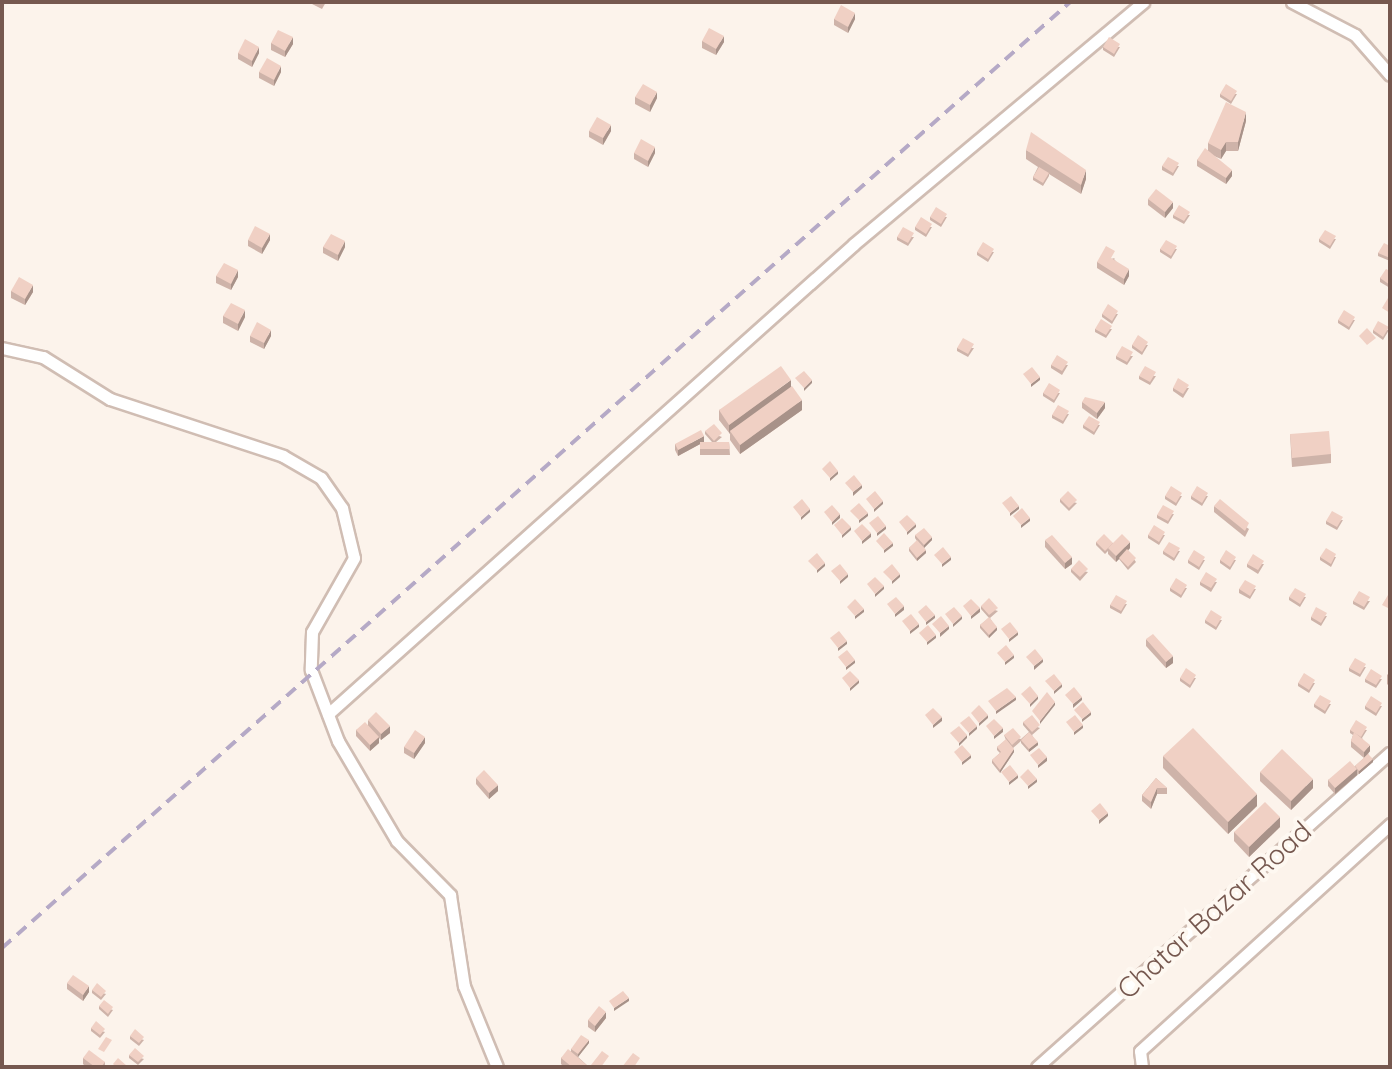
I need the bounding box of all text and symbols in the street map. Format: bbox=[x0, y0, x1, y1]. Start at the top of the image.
street label: Chatar Bazar Road bbox=[1110, 814, 1318, 1006]

